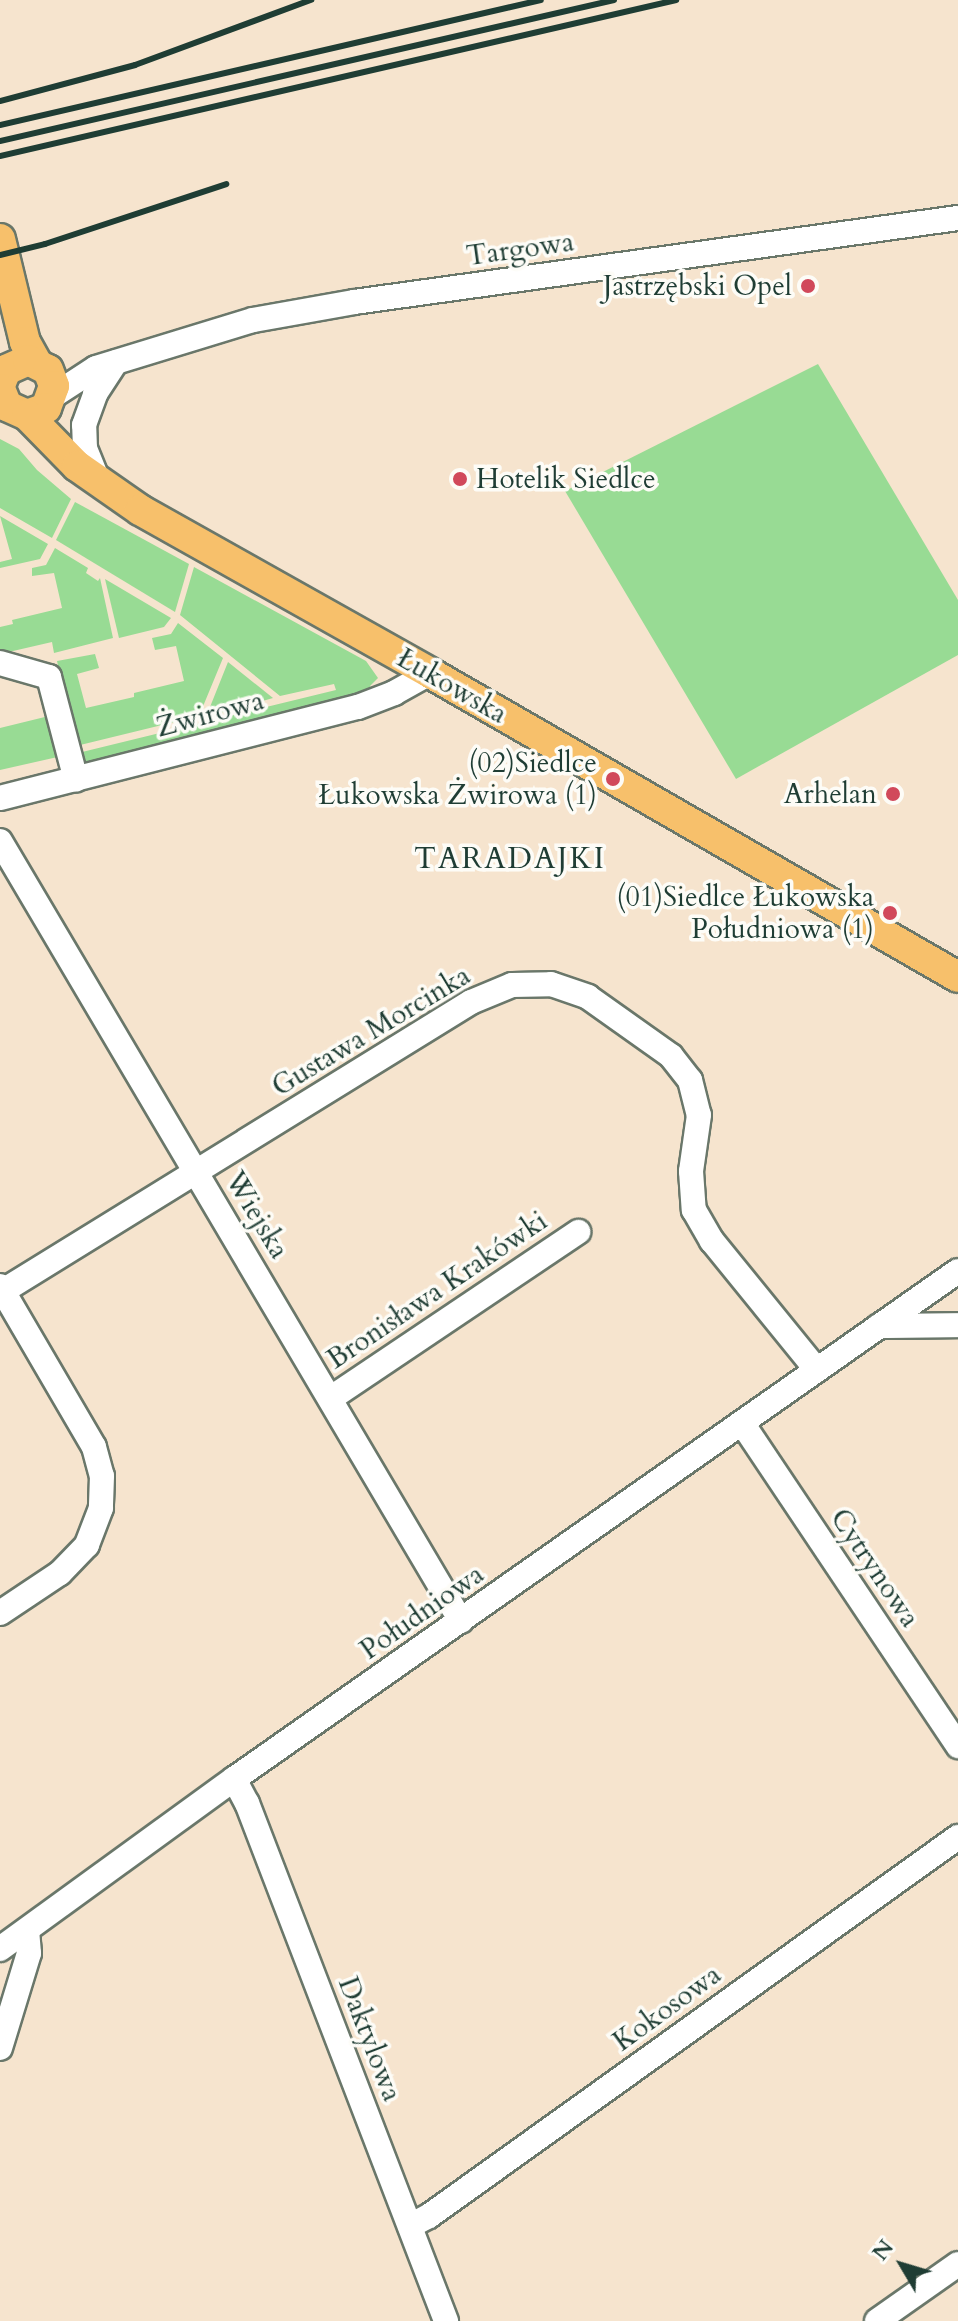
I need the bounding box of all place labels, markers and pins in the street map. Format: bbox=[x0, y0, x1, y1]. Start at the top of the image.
place label: Jastrzębski Opel bbox=[603, 269, 792, 303]
marker: Jastrzębski Opel bbox=[799, 277, 817, 295]
place label: Hotelik Siedlce bbox=[476, 462, 656, 496]
marker: Hotelik Siedlce bbox=[451, 470, 469, 488]
place label: (02)Siedlce Łukowska Żwirowa (1) bbox=[318, 746, 597, 812]
marker: (02)Siedlce Łukowska Żwirowa (1) bbox=[604, 770, 622, 788]
place label: Arhelan bbox=[784, 777, 877, 811]
marker: Arhelan bbox=[884, 785, 902, 803]
place label: (01)Siedlce Łukowska Południowa (1) bbox=[617, 880, 874, 946]
marker: (01)Siedlce Łukowska Południowa (1) bbox=[881, 904, 899, 922]

